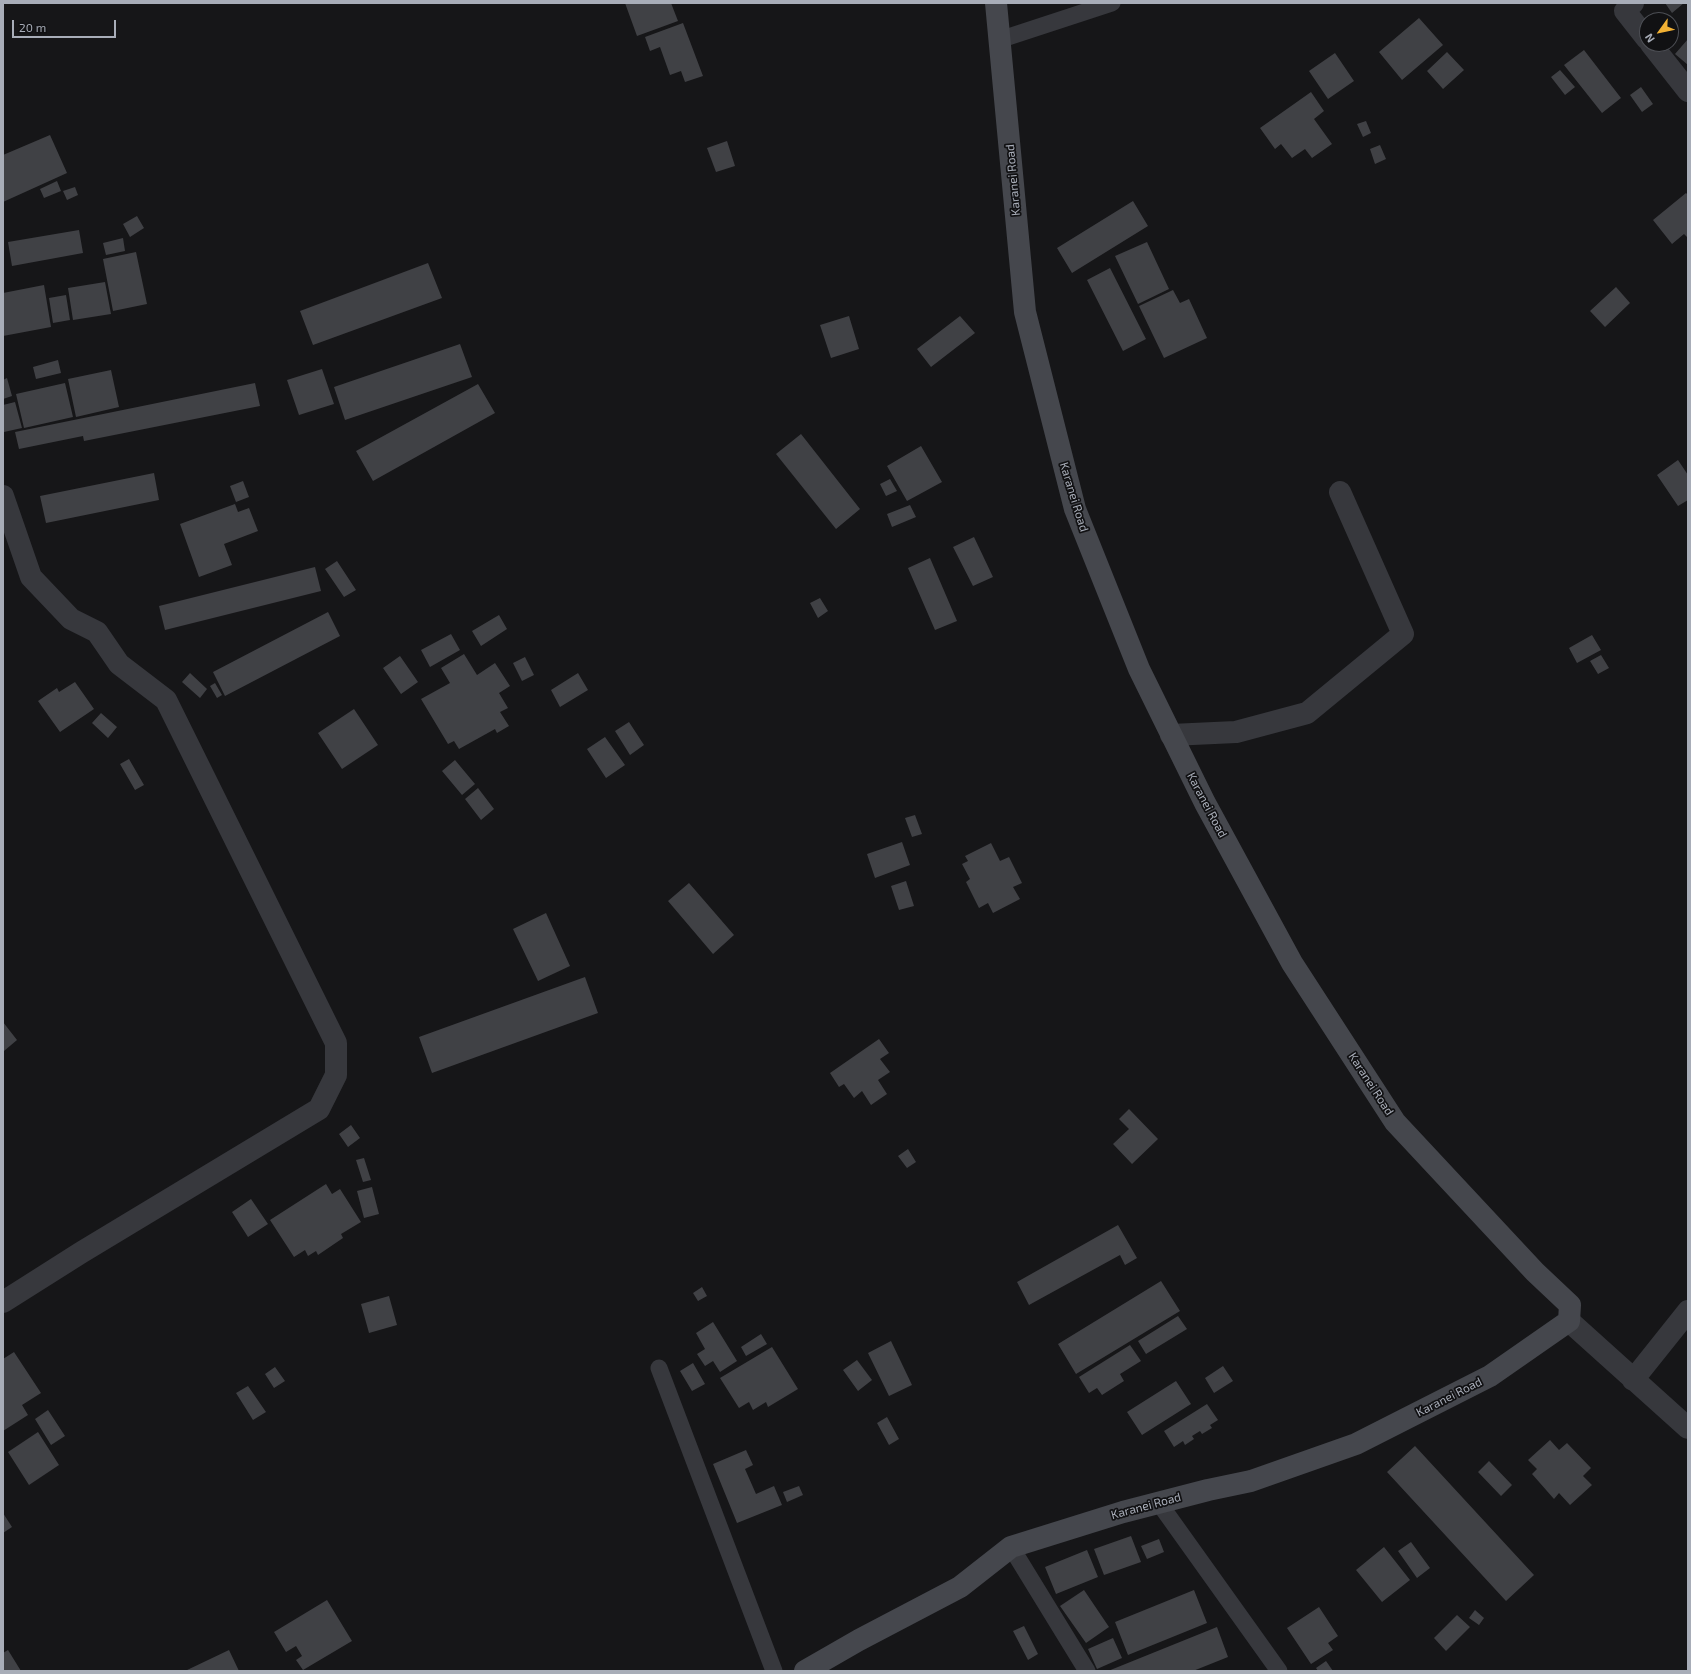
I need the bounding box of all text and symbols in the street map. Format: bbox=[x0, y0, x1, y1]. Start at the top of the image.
scale bar bbox=[14, 12, 118, 38]
north arrow bbox=[1639, 12, 1679, 52]
text: 20 m bbox=[19, 20, 46, 34]
text: N bbox=[1642, 31, 1657, 45]
street label: Karanei Road bbox=[1003, 144, 1023, 216]
street label: Karanei Road bbox=[1057, 461, 1091, 533]
street label: Karanei Road bbox=[1184, 770, 1230, 840]
street label: Karanei Road bbox=[1345, 1050, 1397, 1118]
street label: Karanei Road bbox=[1414, 1374, 1484, 1420]
street label: Karanei Road bbox=[1109, 1490, 1183, 1522]

